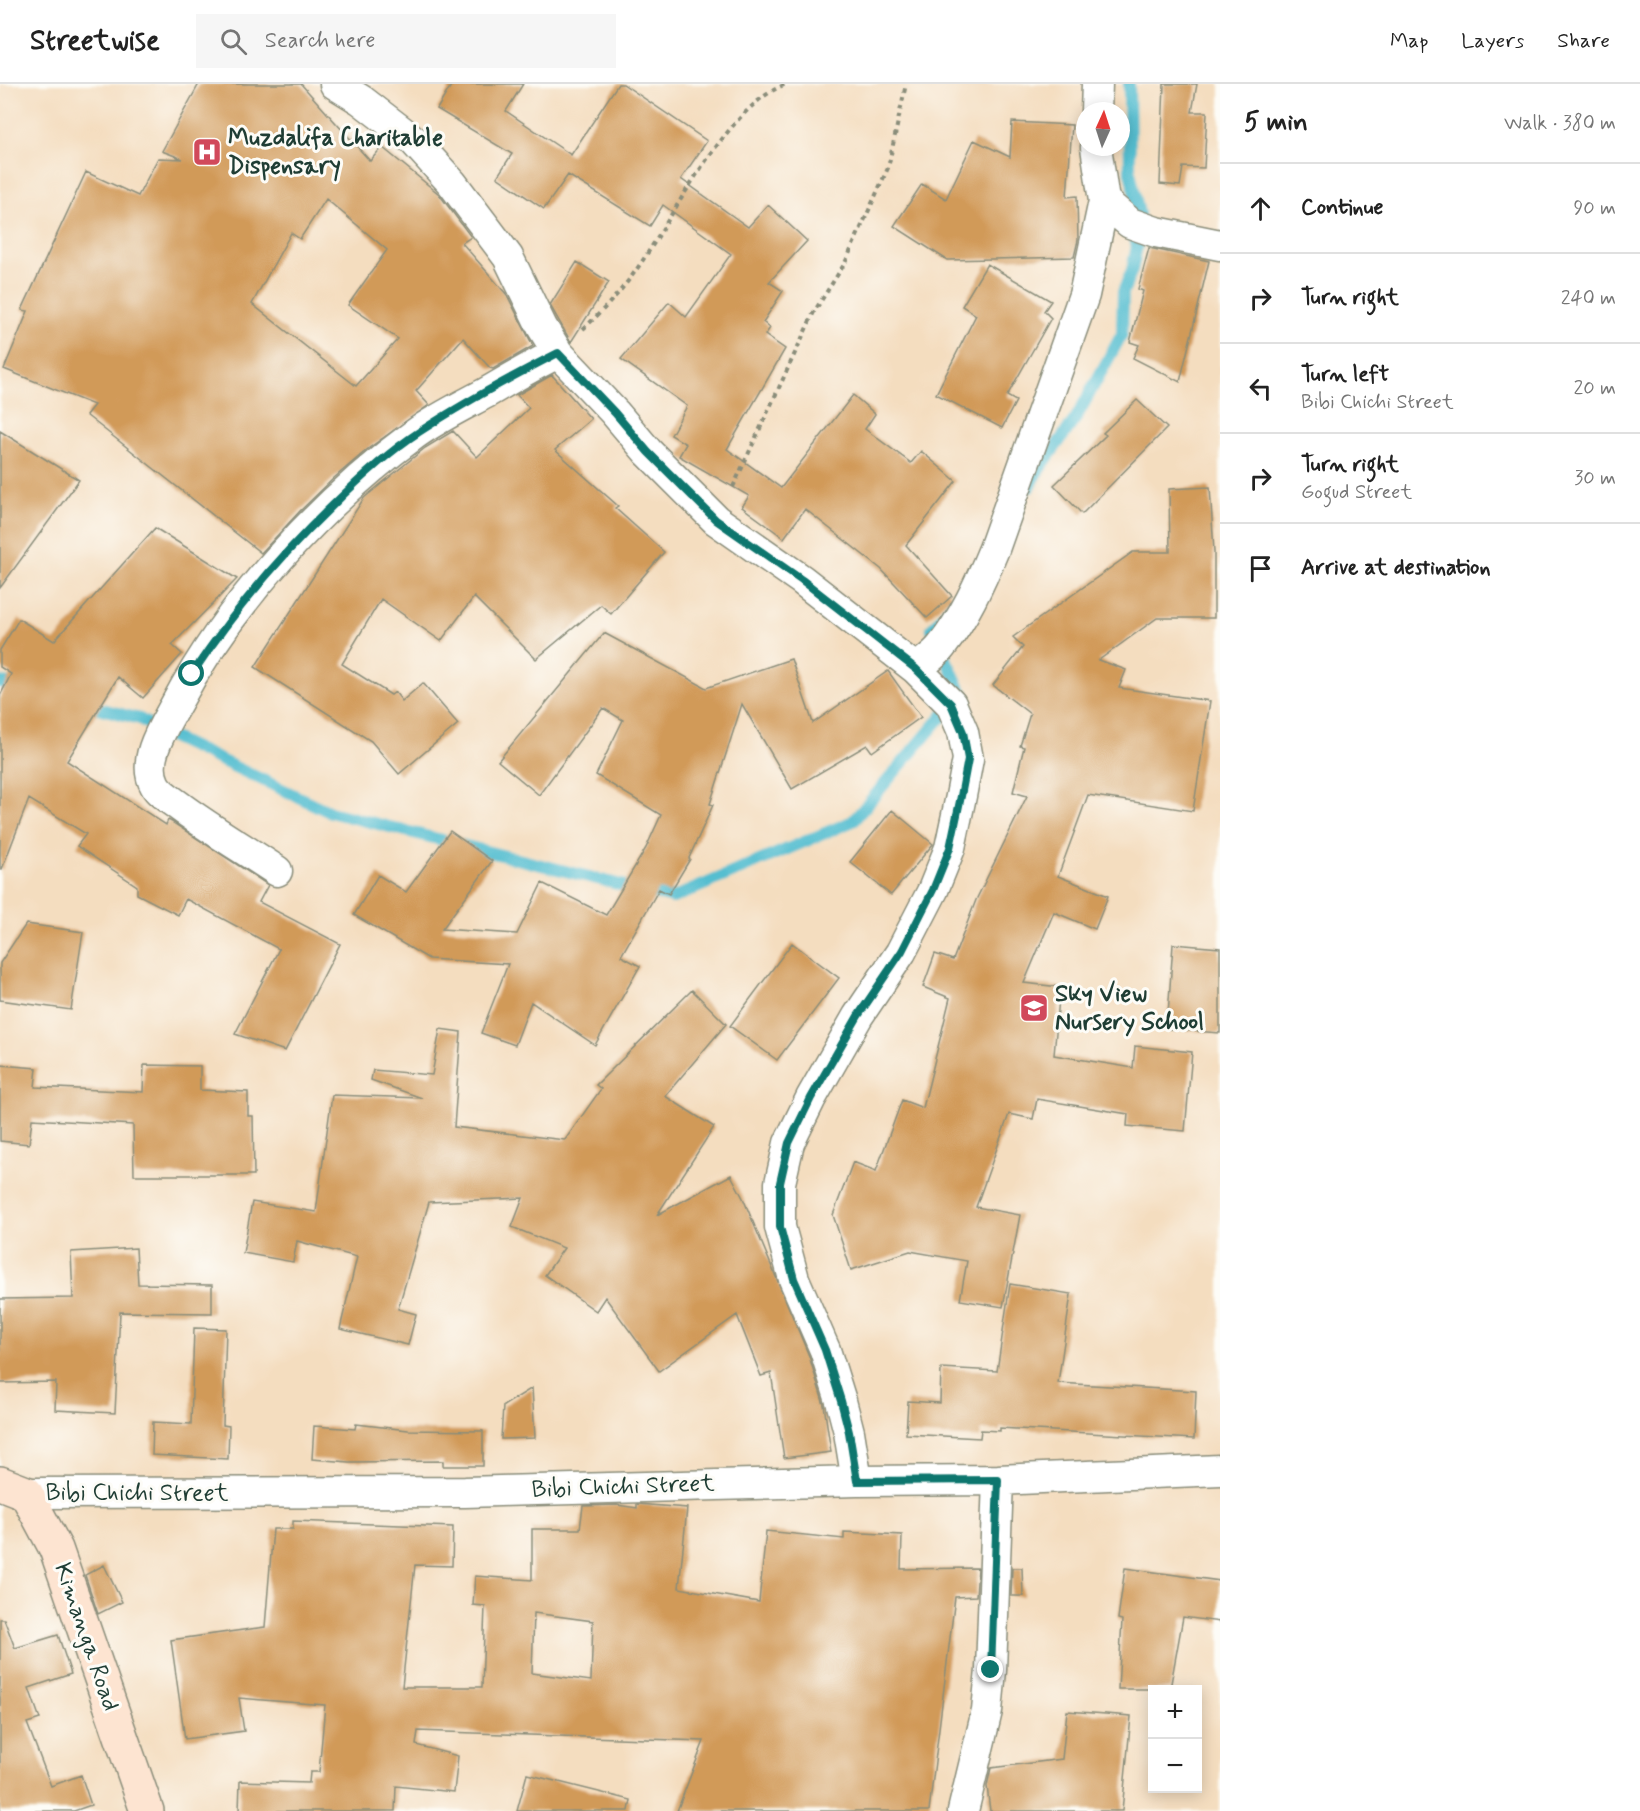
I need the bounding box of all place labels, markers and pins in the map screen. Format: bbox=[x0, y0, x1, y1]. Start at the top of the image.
place label: Muzdalifa Charitable Dispensary bbox=[228, 123, 443, 182]
hospital icon: Muzdalifa Charitable Dispensary bbox=[191, 136, 223, 168]
place label: Sky View Nursery School bbox=[1055, 979, 1204, 1038]
school or university icon: Sky View Nursery School bbox=[1018, 992, 1050, 1024]

